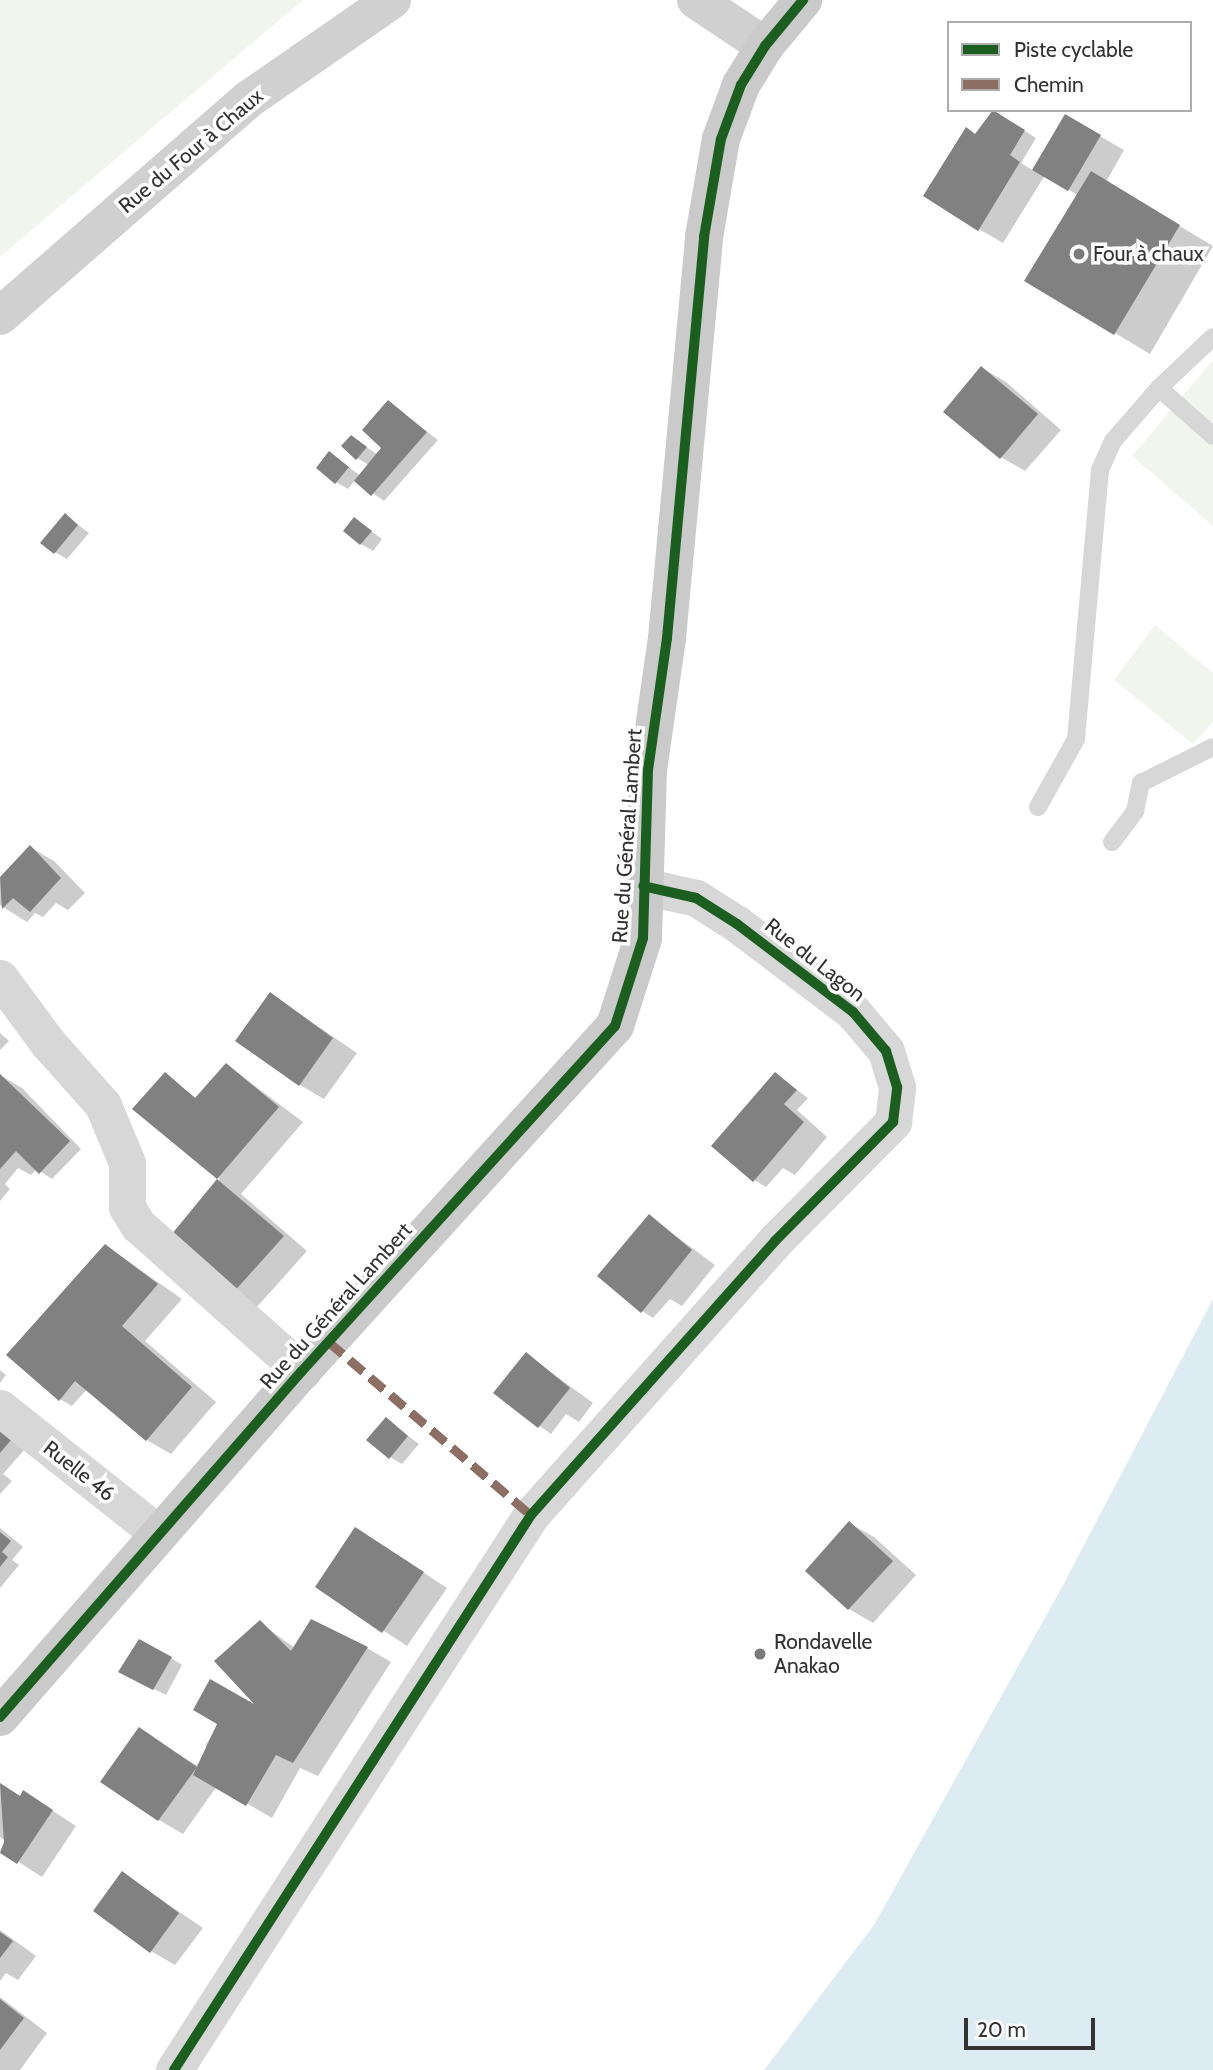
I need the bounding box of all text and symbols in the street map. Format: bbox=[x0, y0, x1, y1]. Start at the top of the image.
legend bbox=[947, 21, 1192, 112]
text: Piste cyclable bbox=[1014, 37, 1133, 62]
text: Chemin bbox=[1014, 72, 1084, 97]
street label: Rue du Four à Chaux bbox=[114, 83, 268, 219]
place label: Four à chaux bbox=[1093, 241, 1204, 267]
marker: Four à chaux bbox=[1071, 246, 1087, 262]
street label: Rue du Général Lambert bbox=[607, 728, 647, 944]
street label: Rue du Lagon bbox=[760, 913, 870, 1007]
street label: Rue du Général Lambert bbox=[255, 1218, 417, 1394]
street label: Ruelle 46 bbox=[38, 1435, 120, 1507]
place label: Rondavelle Anakao bbox=[774, 1629, 872, 1679]
marker: Rondavelle Anakao bbox=[752, 1646, 768, 1662]
scale bar bbox=[968, 2004, 1099, 2048]
text: 20 m bbox=[977, 2017, 1026, 2042]

